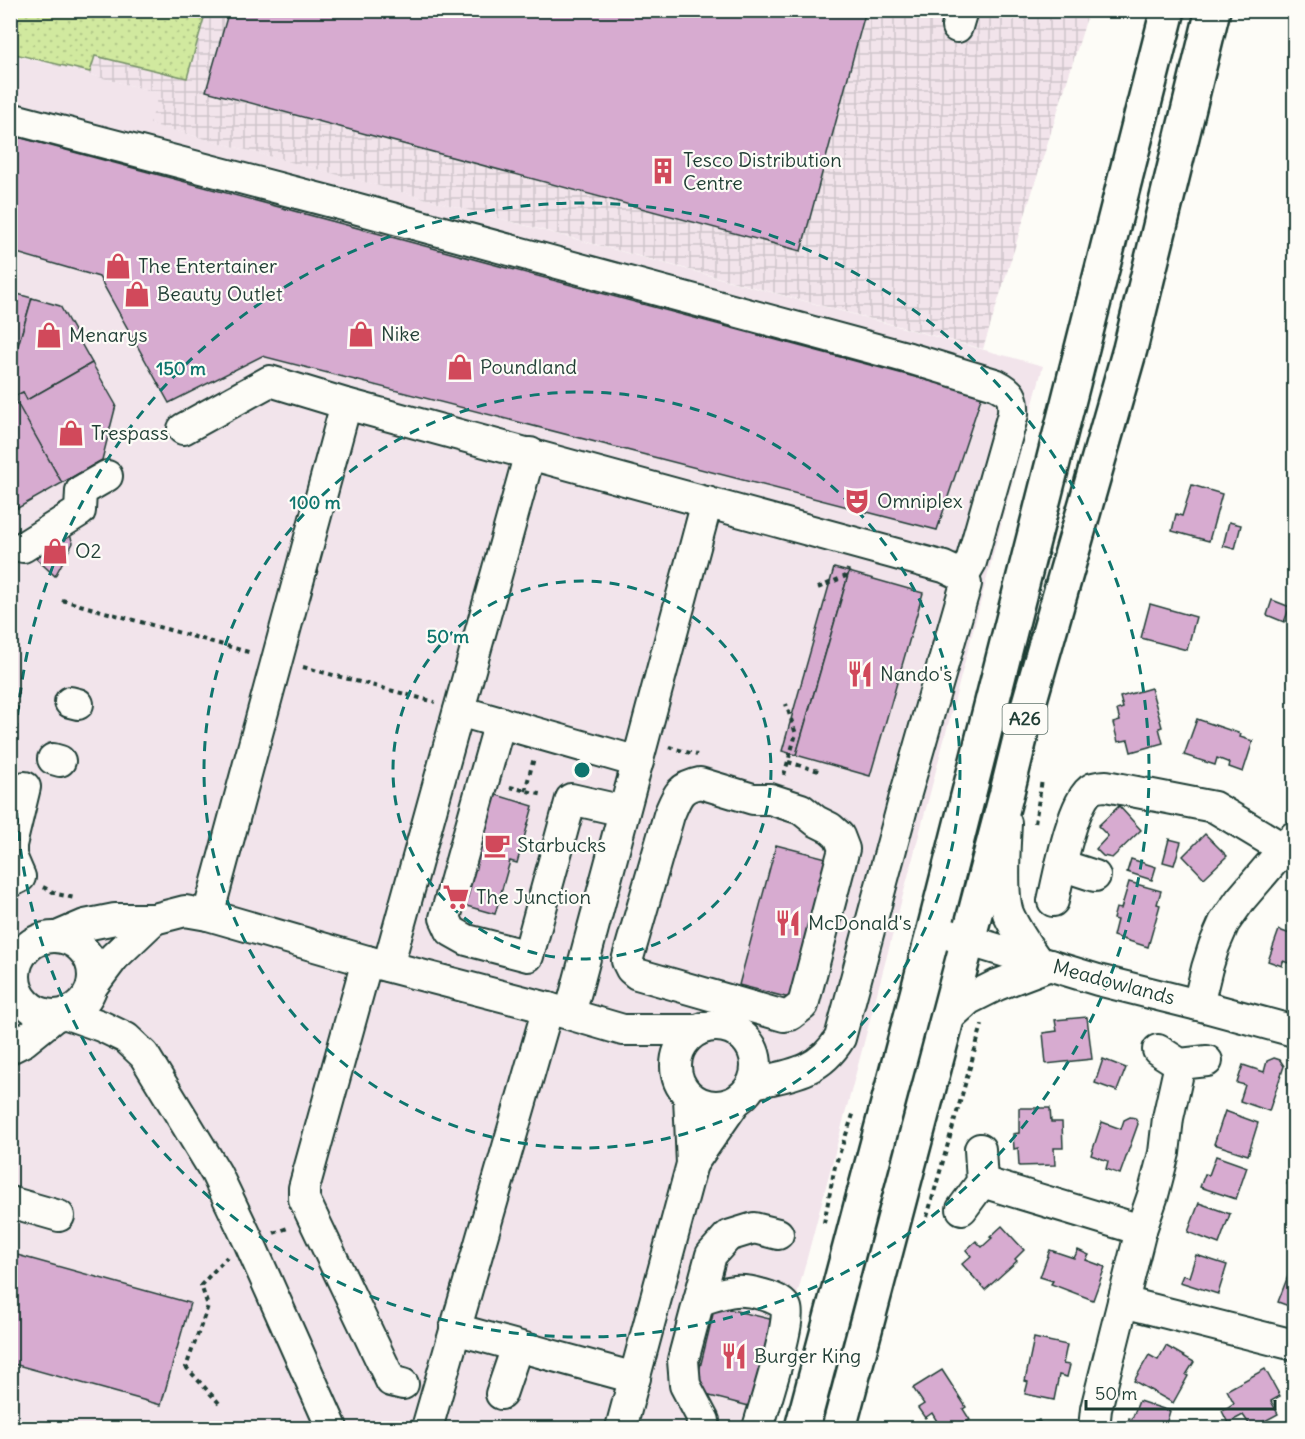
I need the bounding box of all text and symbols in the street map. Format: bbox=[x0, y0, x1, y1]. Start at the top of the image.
place label: Tesco Distribution Centre bbox=[683, 147, 842, 195]
building icon: Tesco Distribution Centre bbox=[648, 156, 678, 186]
shop icon: The Entertainer bbox=[103, 251, 133, 281]
place label: The Entertainer bbox=[138, 253, 277, 278]
shop icon: Beauty Outlet bbox=[122, 279, 152, 309]
place label: Beauty Outlet bbox=[157, 281, 283, 306]
shop icon: Nike bbox=[346, 319, 376, 349]
shop icon: Menarys bbox=[34, 320, 64, 350]
place label: Nike bbox=[381, 321, 420, 346]
place label: Menarys bbox=[69, 322, 147, 347]
shop icon: Poundland bbox=[445, 352, 475, 382]
place label: Poundland bbox=[480, 354, 577, 379]
text: 150 m bbox=[156, 357, 206, 380]
shop icon: Trespass bbox=[56, 418, 86, 448]
place label: Trespass bbox=[91, 420, 169, 445]
theatre icon: Omniplex bbox=[842, 486, 872, 516]
place label: Omniplex bbox=[877, 488, 963, 513]
text: 100 m bbox=[290, 491, 341, 514]
shop icon: O2 bbox=[40, 536, 70, 566]
place label: O2 bbox=[75, 538, 101, 563]
text: 50 m bbox=[427, 625, 469, 648]
restaurant icon: Nando's bbox=[845, 659, 875, 689]
place label: Nando's bbox=[880, 661, 952, 686]
road number: A26 bbox=[1002, 704, 1048, 734]
centre of rings bbox=[572, 760, 592, 780]
cafe icon: Starbucks bbox=[482, 830, 512, 860]
place label: Starbucks bbox=[517, 832, 606, 857]
supermarket icon: The Junction bbox=[441, 882, 471, 912]
place label: The Junction bbox=[476, 884, 591, 909]
restaurant icon: McDonald's bbox=[773, 908, 803, 938]
place label: McDonald's bbox=[808, 910, 912, 935]
street label: Meadowlands bbox=[1050, 953, 1178, 1010]
restaurant icon: Burger King bbox=[719, 1341, 749, 1371]
place label: Burger King bbox=[754, 1343, 861, 1368]
scale bar bbox=[1086, 1373, 1275, 1411]
text: 50 m bbox=[1095, 1382, 1137, 1405]

